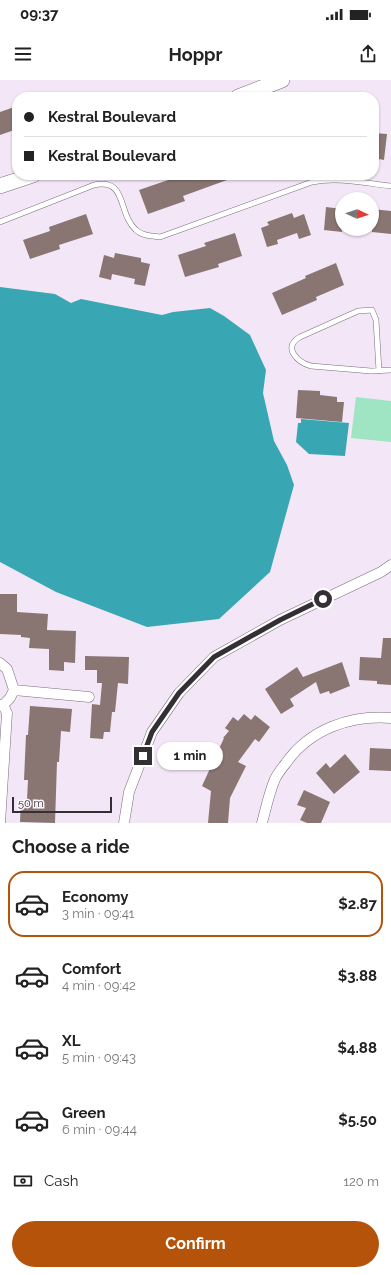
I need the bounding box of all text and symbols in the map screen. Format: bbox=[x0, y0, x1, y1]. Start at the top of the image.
text: 09:37 bbox=[20, 5, 59, 23]
icon: menu bbox=[12, 43, 34, 65]
icon: share bbox=[357, 43, 379, 65]
text: Hoppr bbox=[169, 44, 222, 65]
text: Kestral Boulevard bbox=[48, 108, 176, 126]
text: Kestral Boulevard bbox=[48, 147, 176, 165]
north arrow bbox=[335, 192, 379, 236]
map controls bbox=[335, 192, 379, 236]
route start bbox=[314, 590, 332, 608]
callout: 1 min bbox=[157, 742, 223, 770]
route end bbox=[134, 747, 152, 765]
text: 1 min bbox=[174, 748, 206, 763]
scale bar bbox=[12, 795, 112, 814]
text: 50 m bbox=[18, 797, 44, 810]
text: Choose a ride bbox=[12, 836, 130, 857]
icon: car bbox=[14, 886, 50, 922]
text: Economy bbox=[62, 888, 129, 906]
text: $2.87 bbox=[338, 895, 377, 913]
text: 3 min · 09:41 bbox=[62, 906, 134, 921]
icon: car bbox=[14, 958, 50, 994]
text: Comfort bbox=[62, 960, 121, 978]
text: $3.88 bbox=[338, 967, 377, 985]
text: 4 min · 09:42 bbox=[62, 978, 136, 993]
icon: car bbox=[14, 1030, 50, 1066]
text: XL bbox=[62, 1032, 80, 1050]
text: $4.88 bbox=[337, 1039, 377, 1057]
text: 5 min · 09:43 bbox=[62, 1050, 136, 1065]
icon: car bbox=[14, 1102, 50, 1138]
text: Green bbox=[62, 1104, 106, 1122]
text: $5.50 bbox=[338, 1111, 377, 1129]
text: 6 min · 09:44 bbox=[62, 1122, 137, 1137]
icon: cash bbox=[12, 1170, 34, 1192]
text: Cash bbox=[44, 1172, 78, 1190]
text: 120 m bbox=[343, 1174, 379, 1189]
button: Confirm bbox=[12, 1221, 379, 1267]

